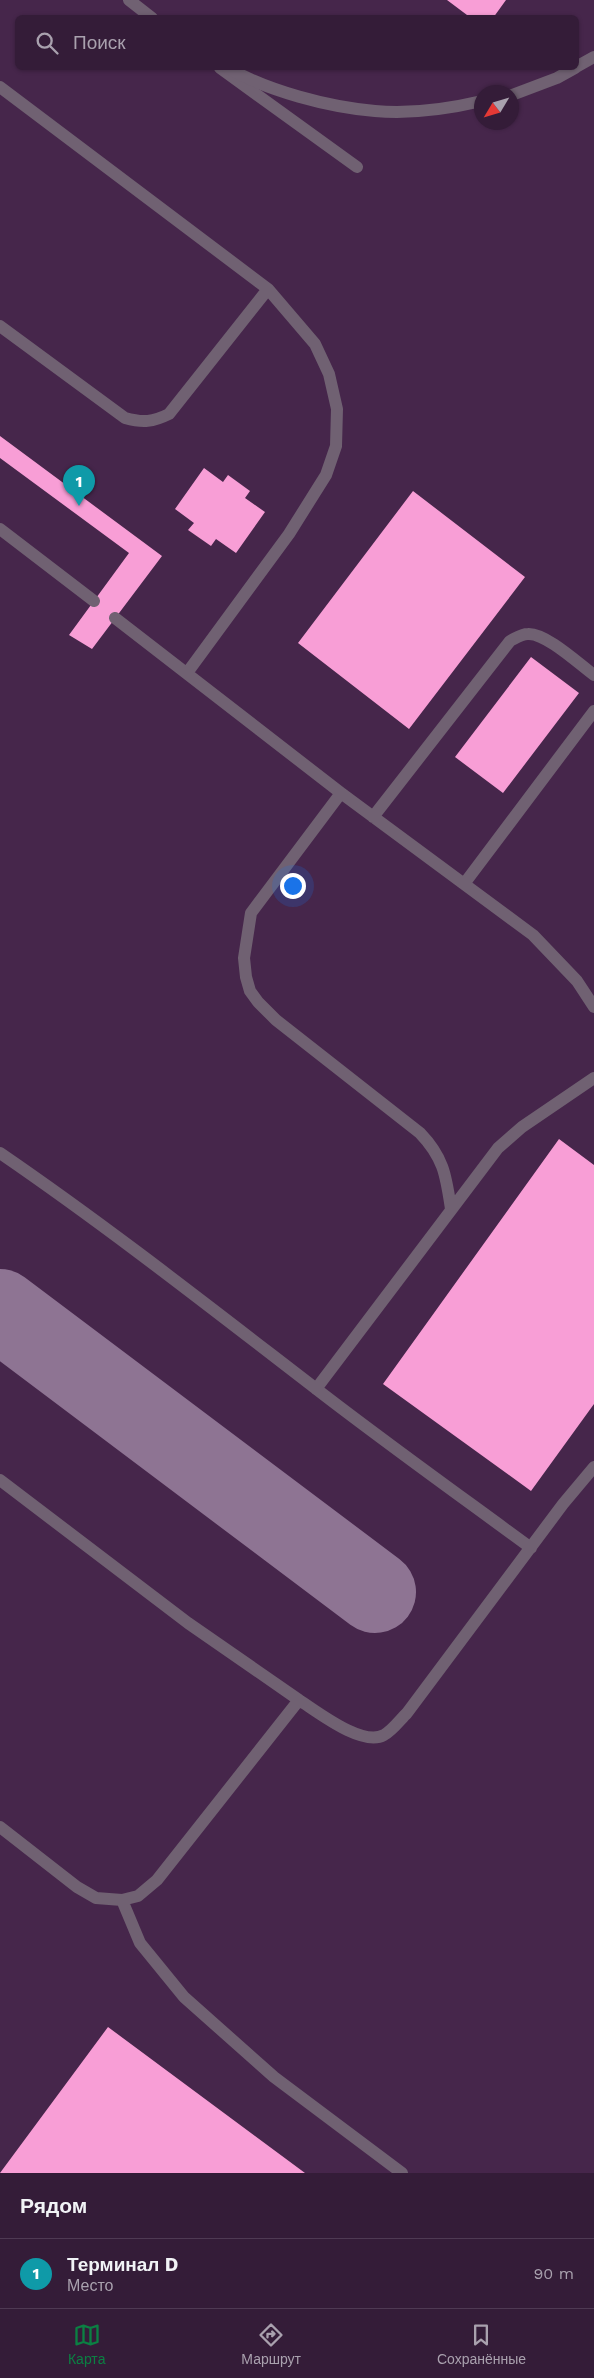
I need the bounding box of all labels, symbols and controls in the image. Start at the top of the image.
search box [15,15,579,70]
icon: search [33,29,61,57]
text: Поиск [73,31,126,54]
north arrow [474,85,519,130]
pin: 1 [63,465,95,506]
your location [280,873,306,899]
text: Рядом [20,2193,87,2218]
text: Терминал D [67,2253,179,2276]
text: 1 [33,2264,39,2283]
text: 90 m [533,2264,574,2283]
text: Место [67,2276,113,2295]
tab: Карта [68,2321,105,2367]
tab: Маршрут [241,2321,301,2367]
tab: Сохранённые [437,2321,526,2367]

